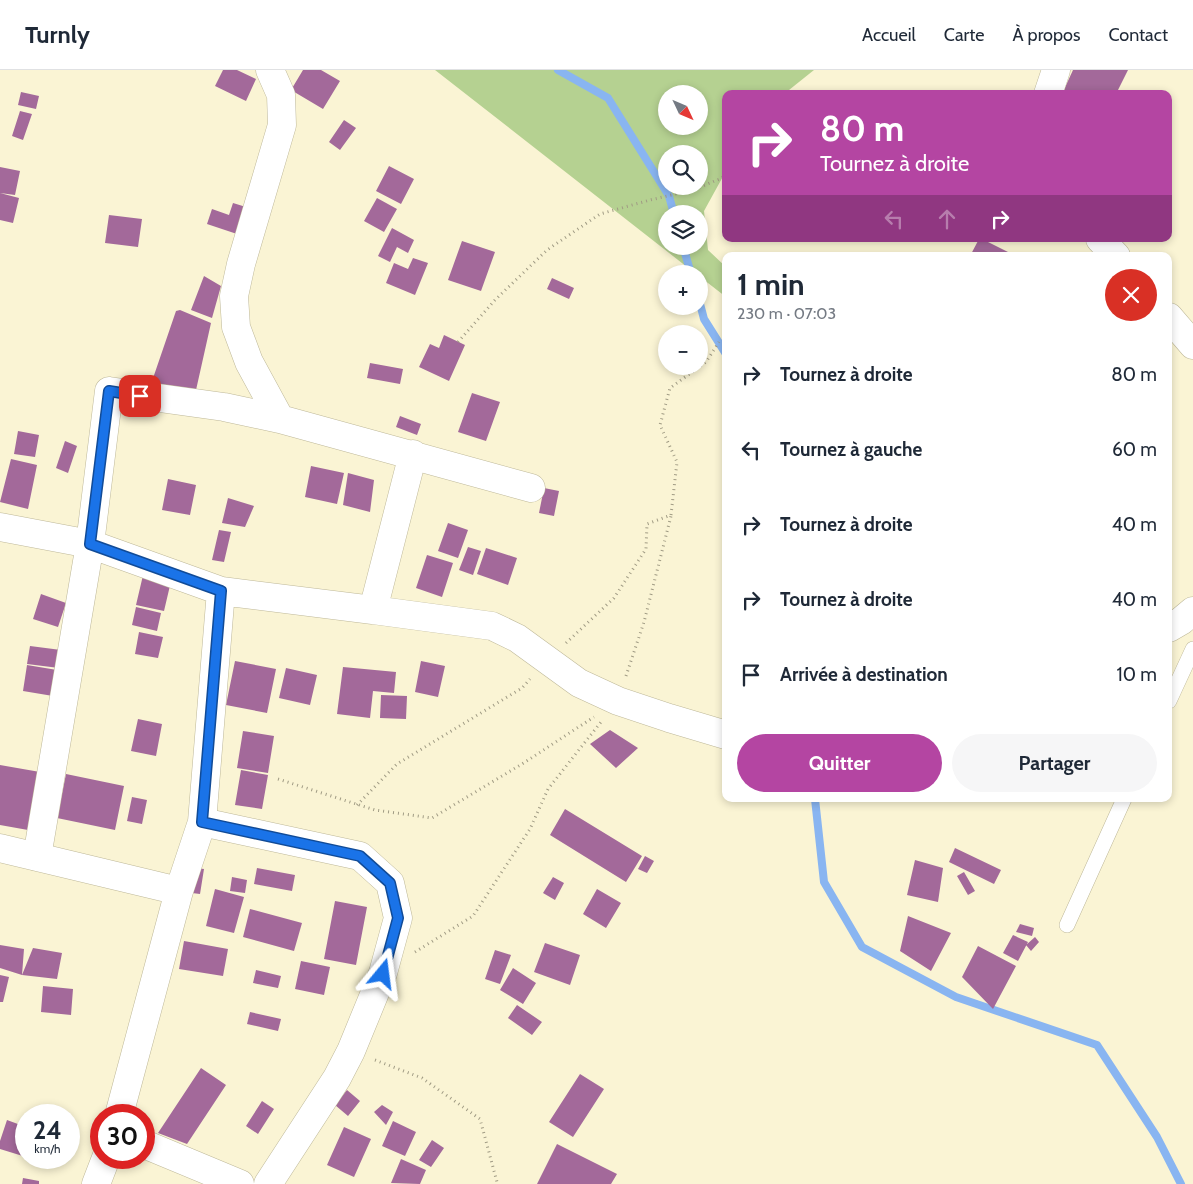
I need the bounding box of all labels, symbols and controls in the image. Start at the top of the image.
text: Turnly [25,20,90,49]
text: Accueil [862,24,916,46]
text: Carte [944,24,984,46]
text: À propos [1012,24,1080,46]
text: Contact [1108,24,1168,46]
north arrow [658,85,708,135]
map controls [658,85,708,375]
text: 80 m [820,107,904,150]
icon: right [737,110,802,175]
button: search [658,145,708,195]
text: Tournez à droite [820,150,969,177]
button: layers [658,205,708,255]
icon: left [880,205,908,233]
icon: ahead [933,205,961,233]
icon: right [986,205,1014,233]
button: + [658,265,708,315]
text: 1 min [737,266,805,303]
button: close [1105,269,1157,321]
text: 230 m · 07:03 [737,304,836,323]
button: − [658,325,708,375]
icon: right [737,361,765,389]
text: Tournez à droite [780,363,913,386]
text: 80 m [1111,363,1157,386]
pin [119,375,161,417]
icon: arrive [126,382,154,410]
icon: left [737,436,765,464]
text: Tournez à gauche [780,438,922,461]
text: 60 m [1112,438,1157,461]
icon: right [737,511,765,539]
text: Tournez à droite [780,513,913,536]
text: 40 m [1112,513,1157,536]
icon: right [737,586,765,614]
text: Tournez à droite [780,588,913,611]
text: 40 m [1112,588,1157,611]
icon: arrive [737,661,765,689]
text: Arrivée à destination [780,663,948,686]
text: 10 m [1117,663,1157,686]
button: Quitter [737,734,942,792]
button: Partager [952,734,1157,792]
position arrow [356,947,408,999]
speed limit sign: 30 [90,1104,155,1169]
text: 24 [33,1115,62,1145]
text: km/h [34,1141,61,1156]

